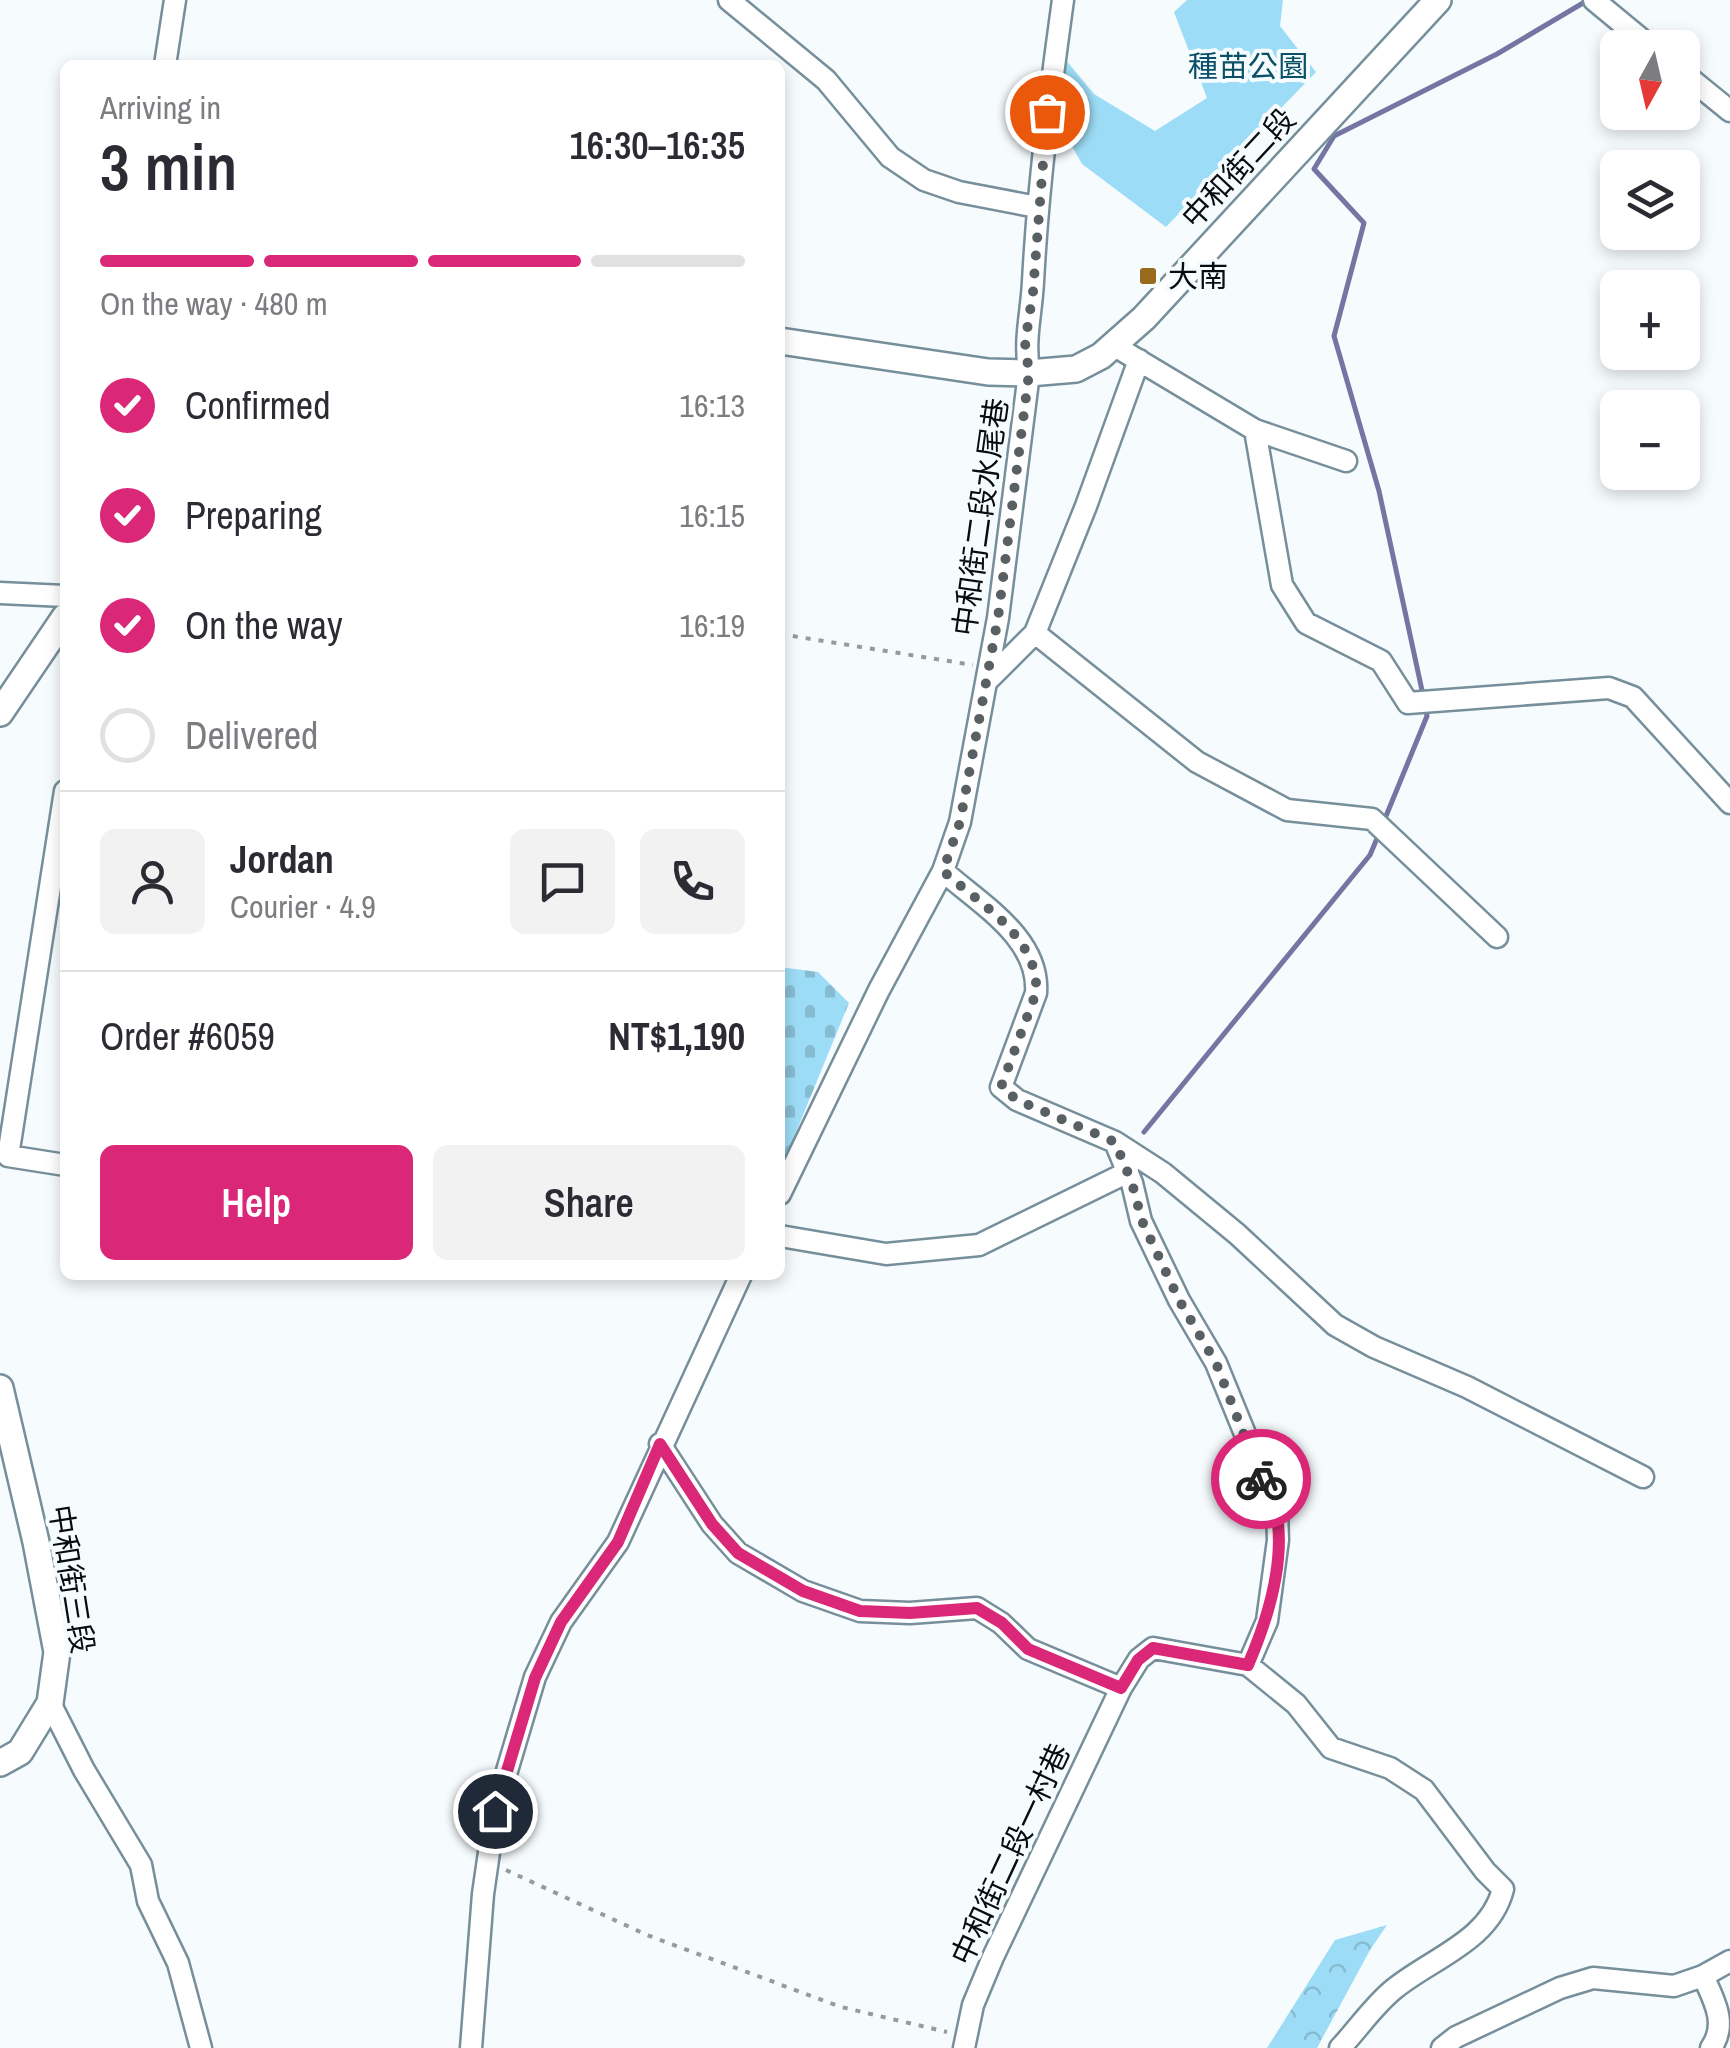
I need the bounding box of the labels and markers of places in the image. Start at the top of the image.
pin [1005,70,1090,155]
place label: 大南 [1168,256,1228,296]
marker: 大南 [1137,265,1159,287]
pin [453,1769,538,1854]

